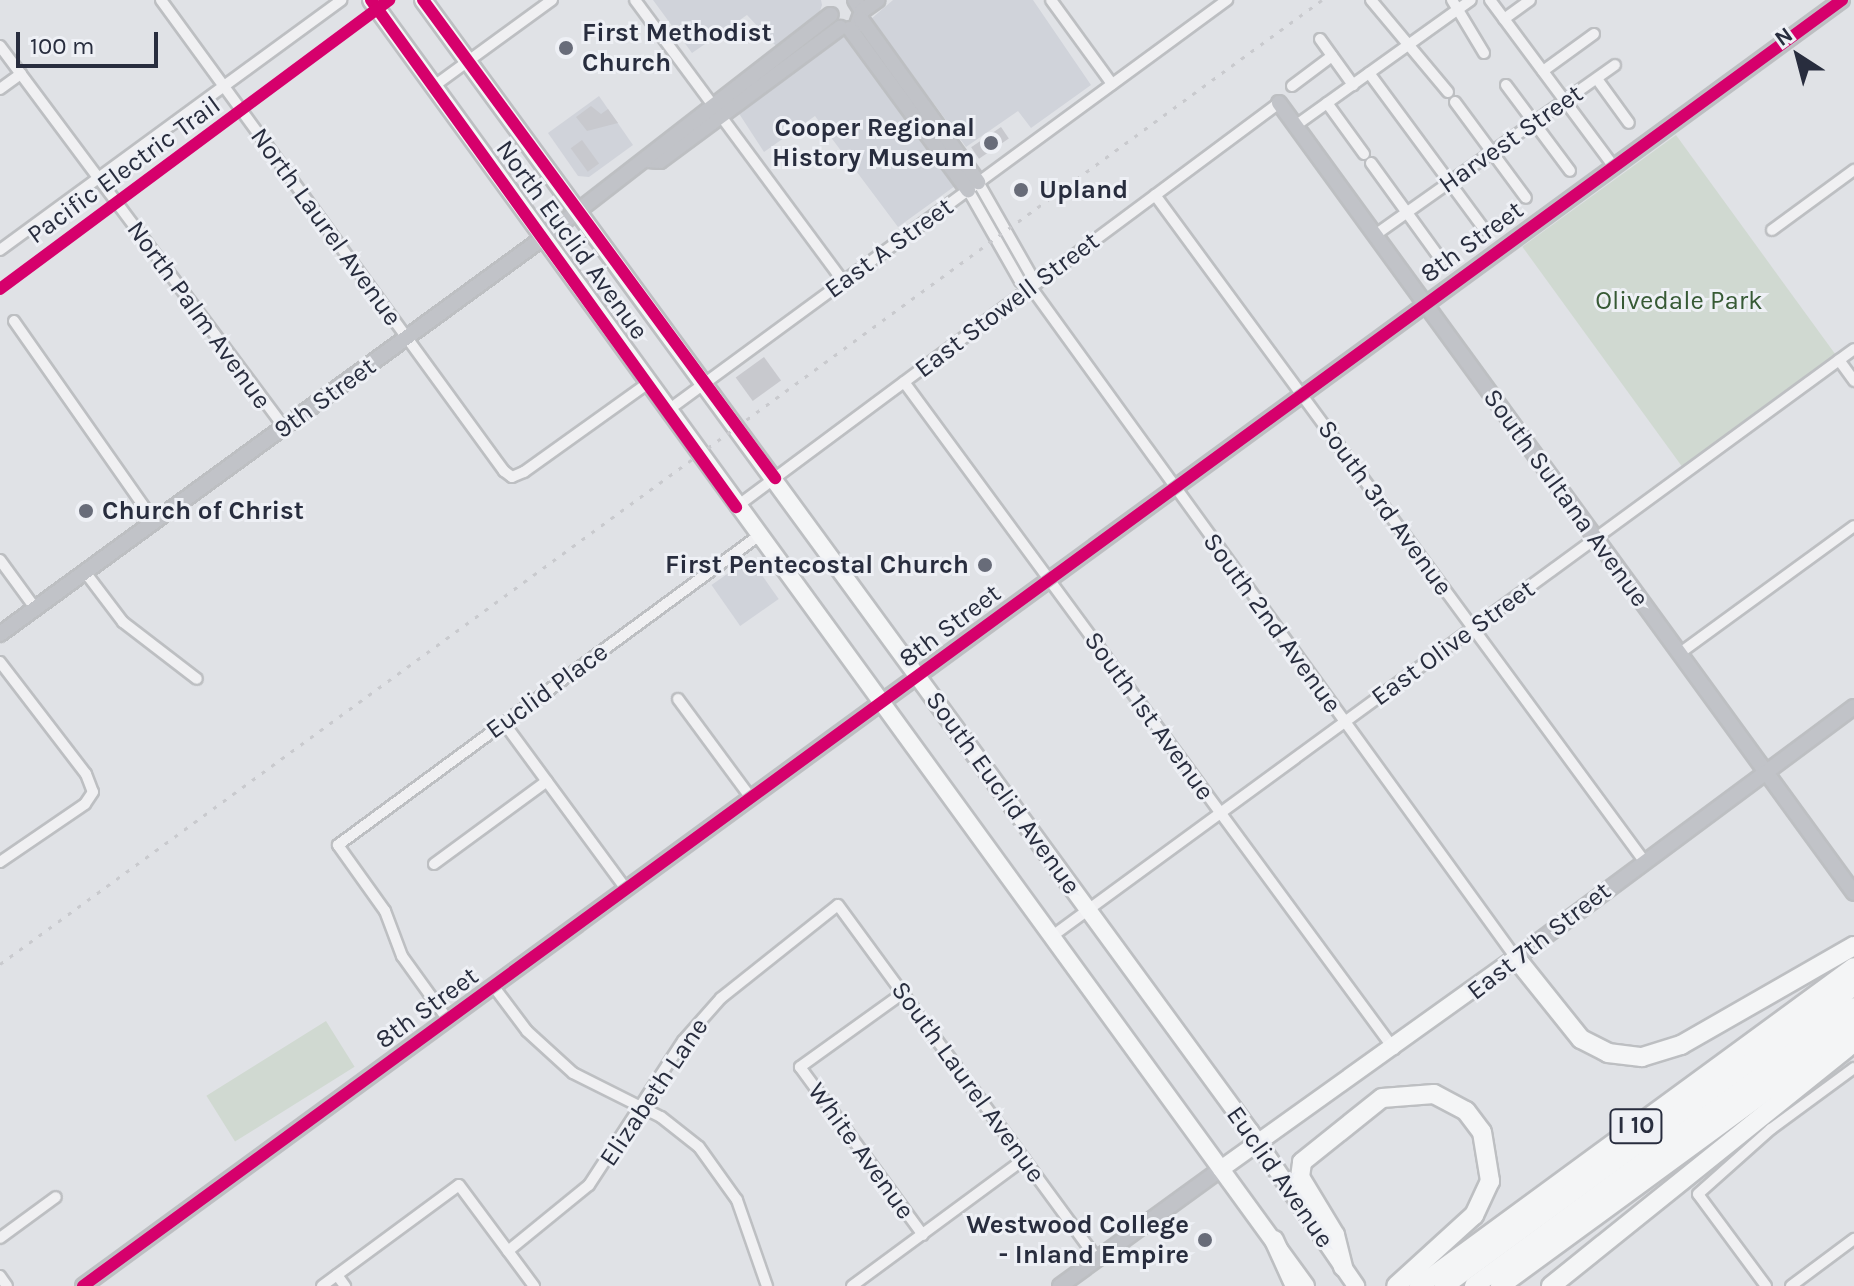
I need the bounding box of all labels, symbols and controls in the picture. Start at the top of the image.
scale bar [20,16,162,66]
north arrow [1758,16,1838,96]
place label: First Methodist Church [582,17,772,78]
text: N [1770,21,1798,52]
text: 100 m [30,32,95,60]
marker: First Methodist Church [557,39,575,57]
street label: Harvest Street [1433,78,1589,200]
street label: Pacific Electric Trail [21,89,227,251]
place label: Cooper Regional History Museum [772,112,975,174]
street label: North Laurel Avenue [244,122,408,332]
street label: North Euclid Avenue [489,134,655,346]
marker: Cooper Regional History Museum [982,134,1000,152]
place label: Upland [1039,174,1128,206]
marker: Upland [1010,179,1032,201]
street label: East A Street [819,191,959,305]
street label: 8th Street [1415,194,1529,290]
street label: North Palm Avenue [120,215,278,415]
street label: East Stowell Street [909,226,1105,384]
park label: Olivedale Park [1595,285,1763,317]
street label: 9th Street [268,351,382,445]
street label: South Sultana Avenue [1476,383,1656,613]
street label: South 3rd Avenue [1311,414,1459,602]
place label: Church of Christ [102,495,304,527]
marker: Church of Christ [77,502,95,520]
street label: South 2nd Avenue [1196,527,1348,719]
place label: First Pentecostal Church [665,549,969,581]
marker: First Pentecostal Church [976,556,994,574]
street label: East Olive Street [1365,573,1541,713]
street label: 8th Street [893,578,1007,674]
street label: South 1st Avenue [1077,625,1221,807]
street label: Euclid Place [480,636,614,746]
street label: South Euclid Avenue [919,685,1087,901]
street label: East 7th Street [1461,875,1617,1007]
street label: 8th Street [370,960,484,1056]
street label: South Laurel Avenue [884,975,1052,1189]
street label: Elizabeth Lane [593,1012,715,1172]
street label: White Avenue [801,1076,921,1226]
street label: Euclid Avenue [1220,1100,1340,1254]
road number: I 10 [1608,1106,1664,1146]
place label: Westwood College - Inland Empire [966,1209,1189,1270]
marker: Westwood College - Inland Empire [1196,1231,1214,1249]

